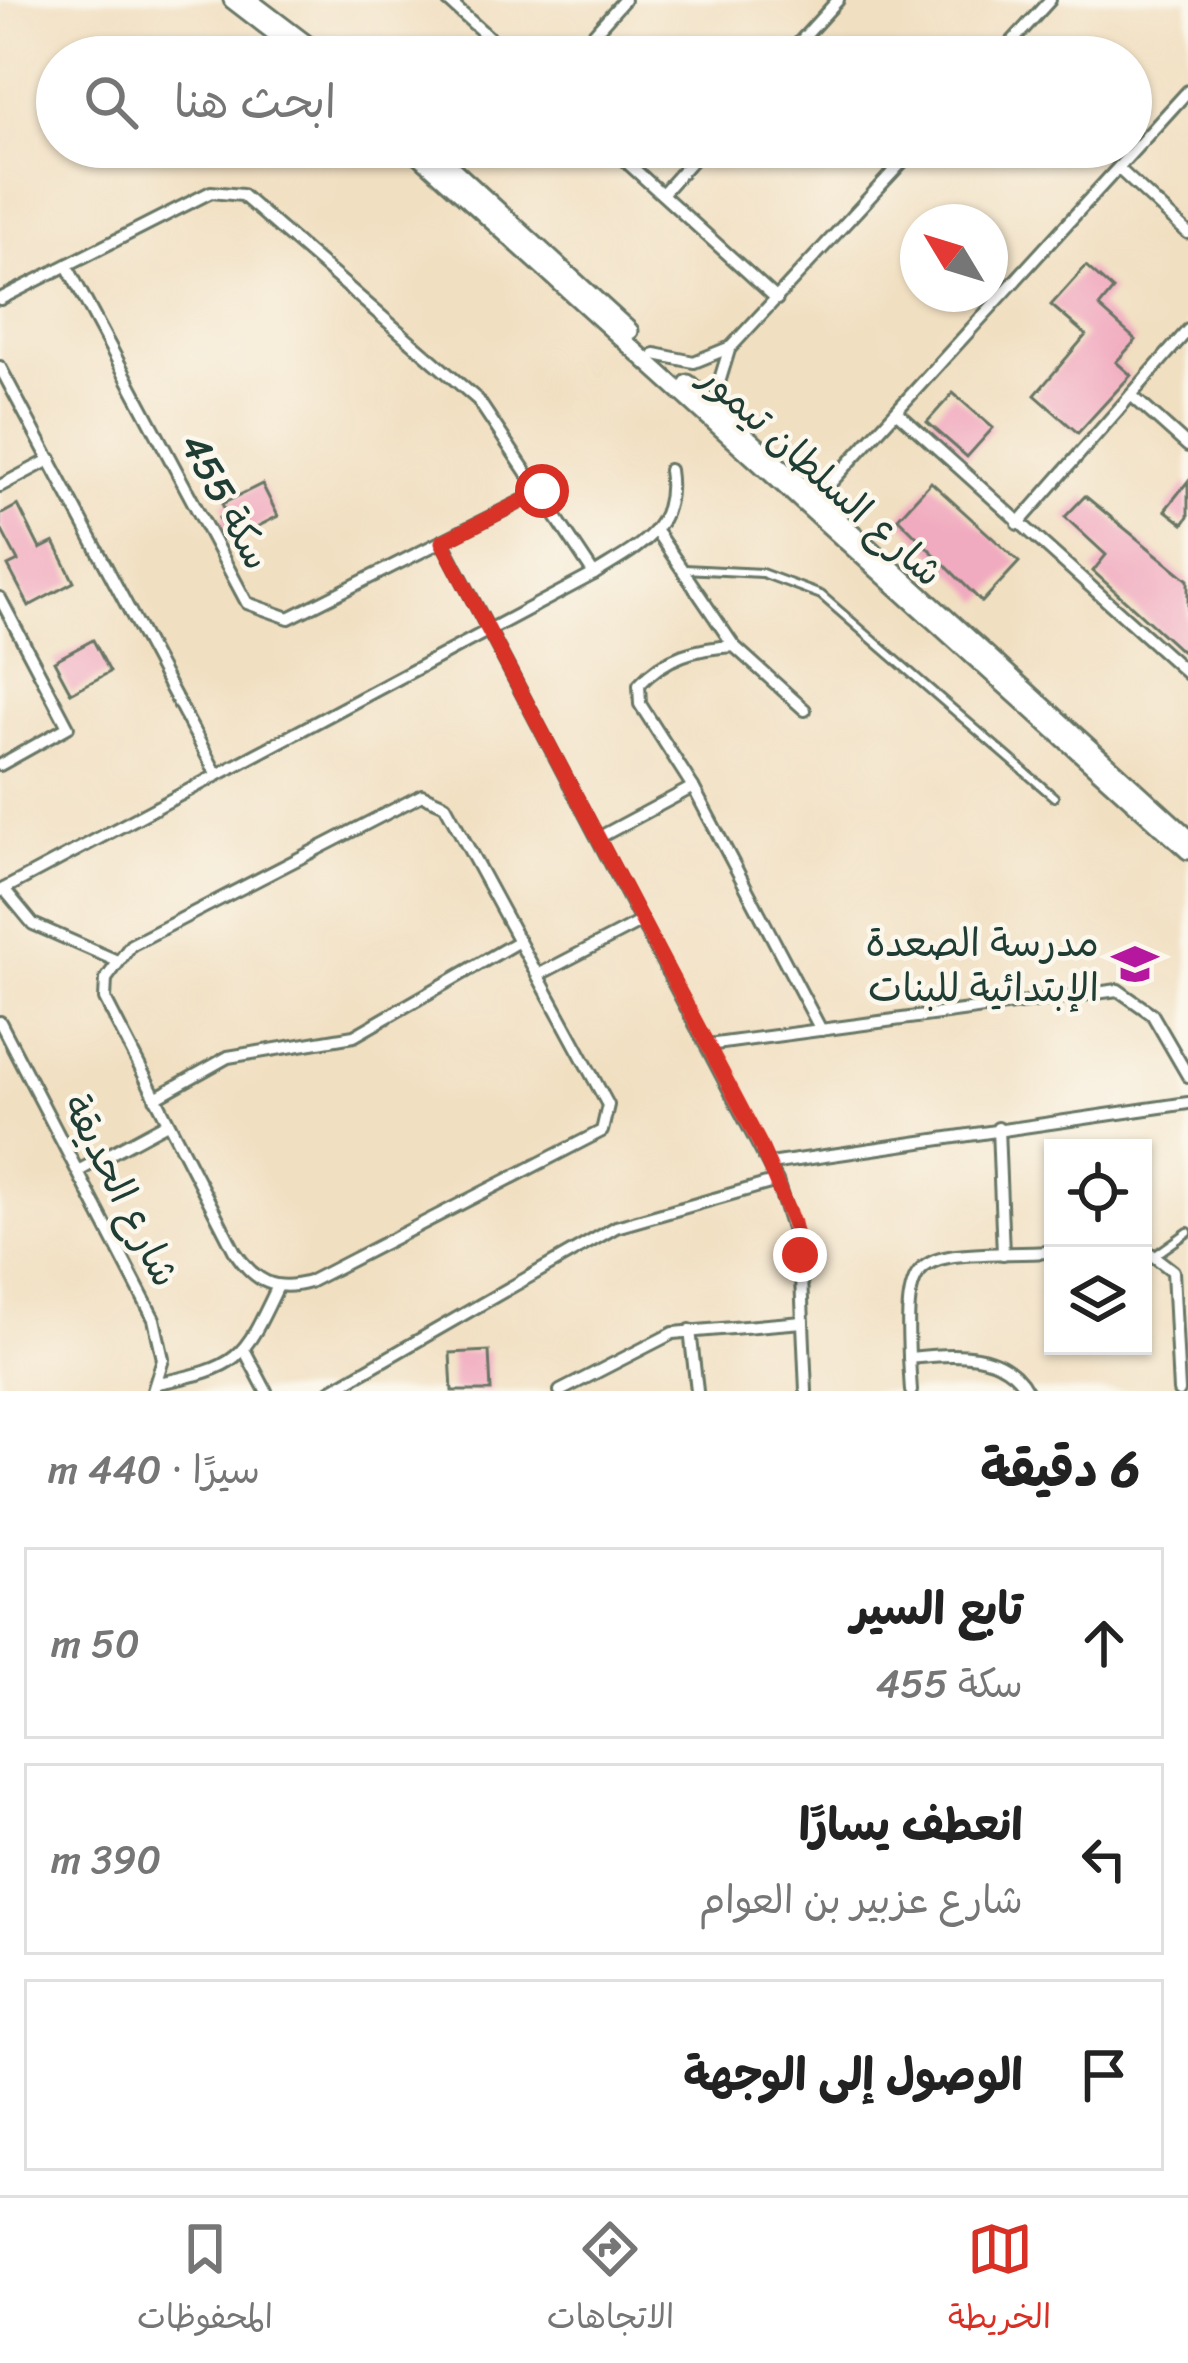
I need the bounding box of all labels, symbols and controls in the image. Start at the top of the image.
search box [36,36,1152,168]
text: ابحث هنا [174,62,336,142]
icon: search [78,69,144,135]
north arrow [900,204,1008,312]
street label: شارع السلطان تيمور [682,344,960,604]
street label: سكة 455 [162,420,292,582]
route start [515,464,569,518]
place label: مدرسة الصعدة الإبتدائية للبنات [865,908,1099,1022]
school or university icon: مدرسة الصعدة الإبتدائية للبنات [1110,939,1160,989]
street label: شارع الحديقة [43,1081,200,1299]
map controls [1044,1139,1152,1355]
button: locate [1044,1139,1152,1247]
route end [773,1228,827,1282]
button: layers [1044,1247,1152,1355]
text: 6 دقيقة [980,1424,1140,1514]
text: سيرًا · 440 m [48,1435,260,1504]
text: تابع السير [851,1569,1023,1649]
text: 50 m [51,1609,140,1678]
icon: ahead [1071,1610,1137,1676]
text: سكة 455 [876,1649,1023,1718]
text: انعطف يسارًا [799,1785,1023,1865]
text: 390 m [51,1825,161,1894]
icon: left [1071,1826,1137,1892]
text: شارع عزبير بن العوام [699,1865,1023,1934]
text: الوصول إلى الوجهة [683,2035,1023,2115]
icon: arrive [1071,2042,1137,2108]
tab: المحفوظات [137,2216,273,2346]
tab: الاتجاهات [547,2216,674,2346]
tab: الخريطة [948,2216,1051,2346]

